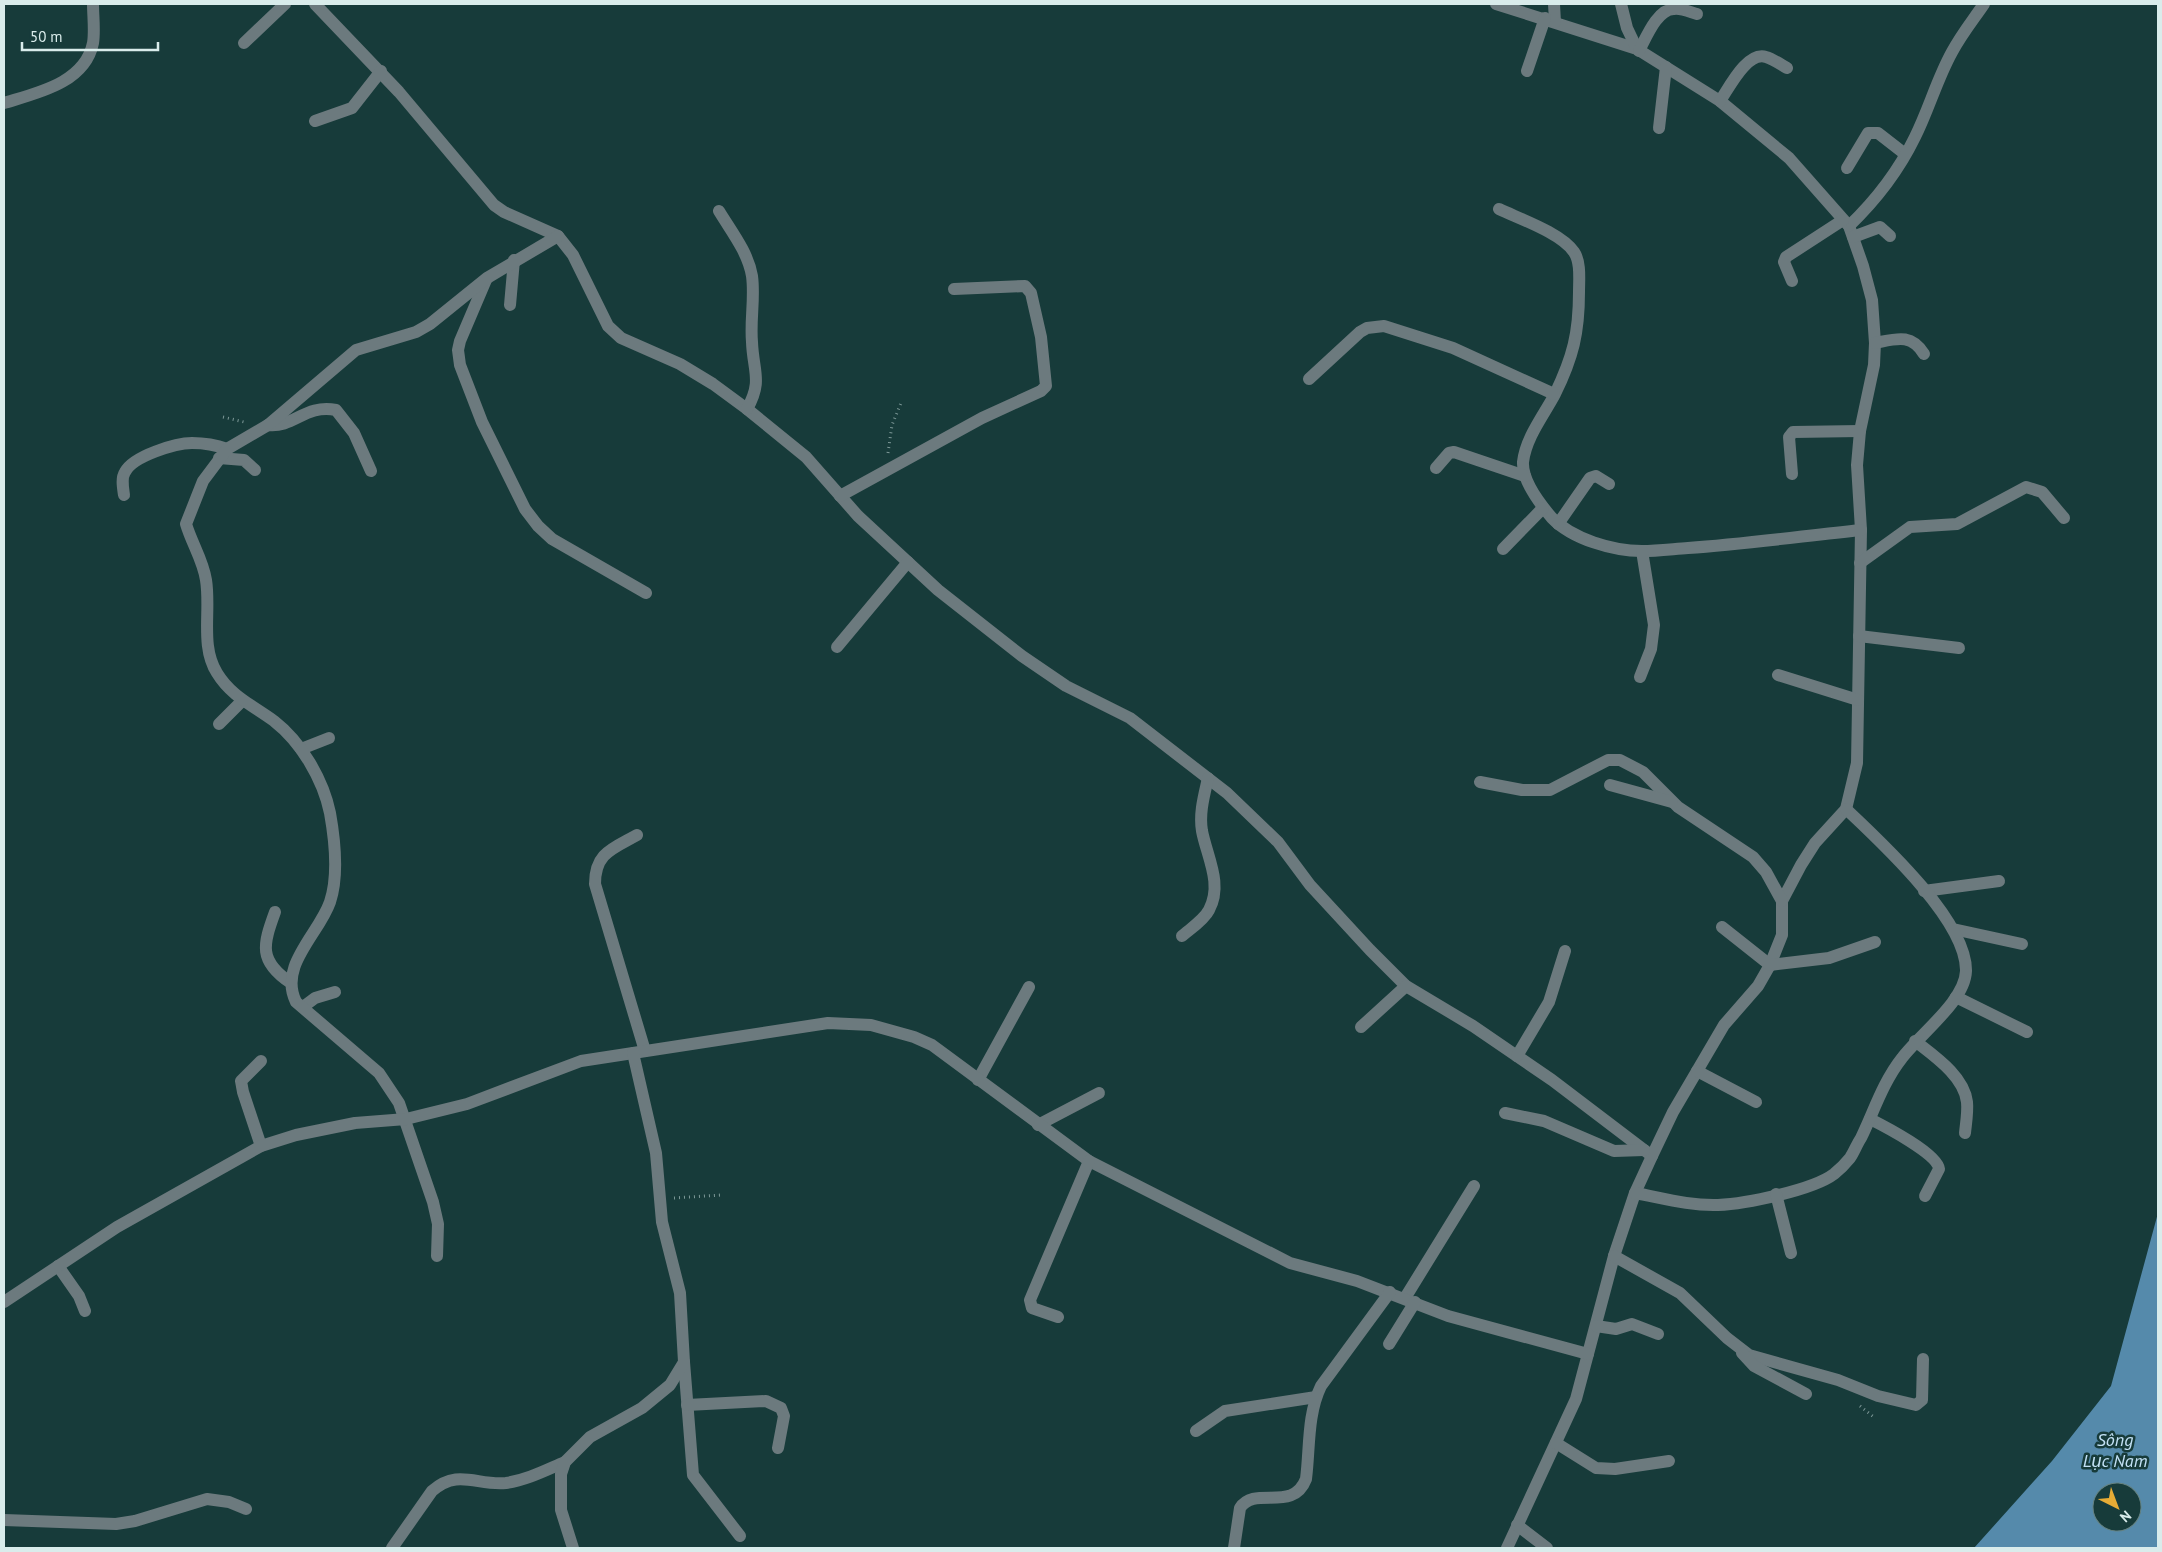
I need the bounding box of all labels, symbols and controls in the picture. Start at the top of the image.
scale bar [22,20,159,52]
text: 50 m [30,27,63,46]
water label: Sông Lục Nam [2083,1428,2148,1472]
north arrow [2092,1482,2142,1532]
text: N [2116,1507,2135,1526]

